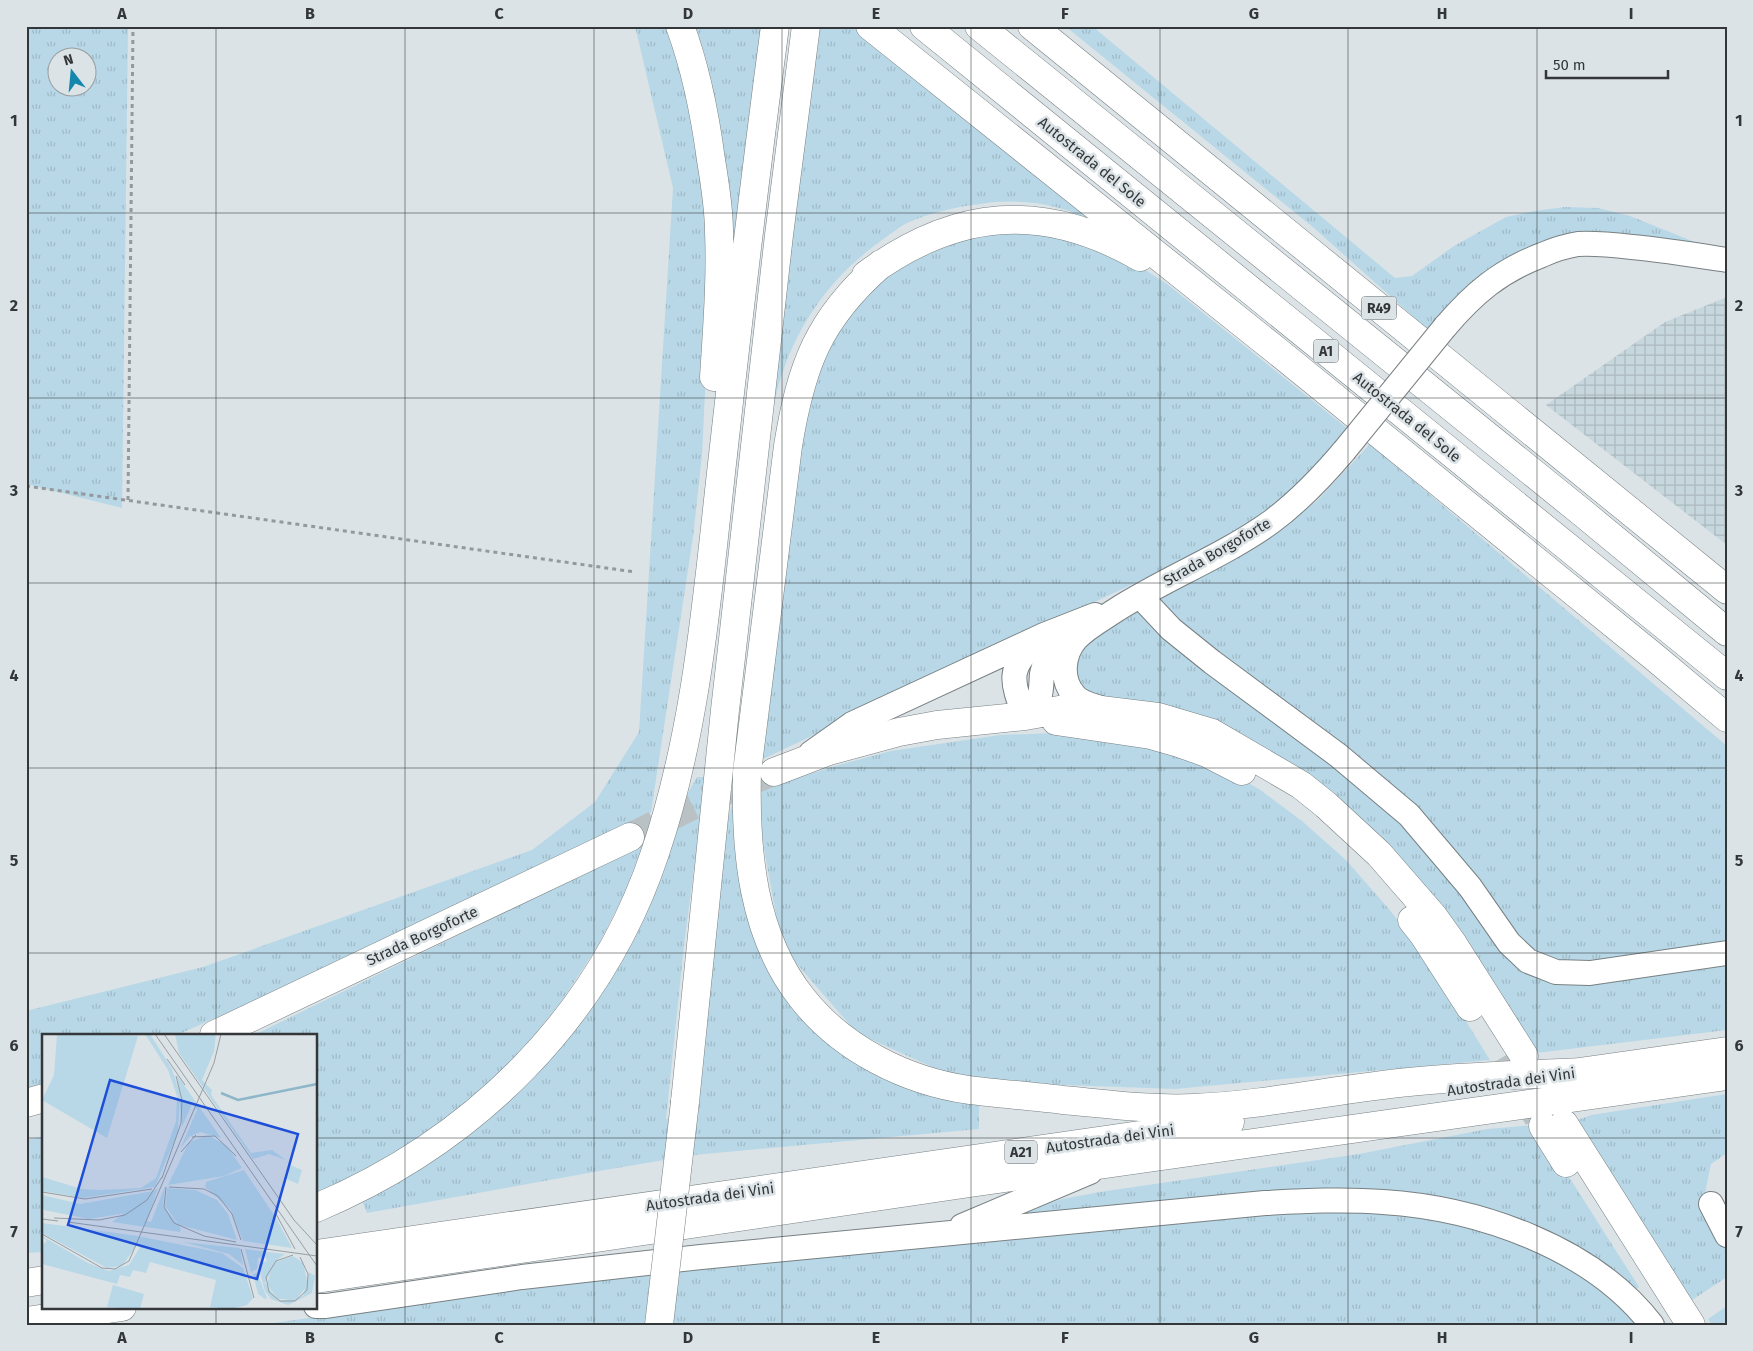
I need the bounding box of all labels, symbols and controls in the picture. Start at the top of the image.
text: A [116,4,127,23]
text: B [305,4,315,23]
text: C [494,4,504,23]
text: D [683,4,693,23]
text: E [872,4,880,23]
text: F [1061,4,1069,23]
text: G [1249,4,1259,23]
text: H [1437,4,1447,23]
text: I [1629,4,1633,23]
north arrow [48,48,98,98]
scale bar [1546,48,1668,80]
text: N [62,51,75,69]
text: 50 m [1553,56,1586,74]
text: 1 [10,111,18,130]
text: 1 [1735,111,1743,130]
street label: Autostrada del Sole [1035,113,1149,211]
text: 2 [10,296,18,315]
road number: R49 [1362,296,1396,320]
text: 2 [1735,296,1743,315]
road number: A1 [1314,340,1338,362]
street label: Autostrada del Sole [1350,368,1464,466]
text: 3 [9,481,18,500]
text: 3 [1734,481,1743,500]
street label: Strada Borgoforte [1160,514,1274,590]
text: 4 [9,666,19,685]
text: 4 [1734,666,1744,685]
text: 5 [10,851,19,870]
text: 5 [1735,851,1744,870]
street label: Strada Borgoforte [364,902,480,970]
inset map [42,1034,318,1308]
text: 6 [9,1036,19,1055]
text: 6 [1734,1036,1744,1055]
street label: Autostrada dei Vini [1446,1064,1576,1100]
street label: Autostrada dei Vini [1045,1121,1175,1157]
road number: A21 [1005,1140,1037,1164]
street label: Autostrada dei Vini [645,1179,775,1215]
text: 7 [10,1222,18,1241]
text: 7 [1735,1222,1743,1241]
text: A [116,1328,127,1347]
text: B [305,1328,315,1347]
text: C [494,1328,504,1347]
text: D [683,1328,693,1347]
text: E [872,1328,880,1347]
text: F [1061,1328,1069,1347]
text: G [1249,1328,1259,1347]
text: H [1437,1328,1447,1347]
text: I [1629,1328,1633,1347]

